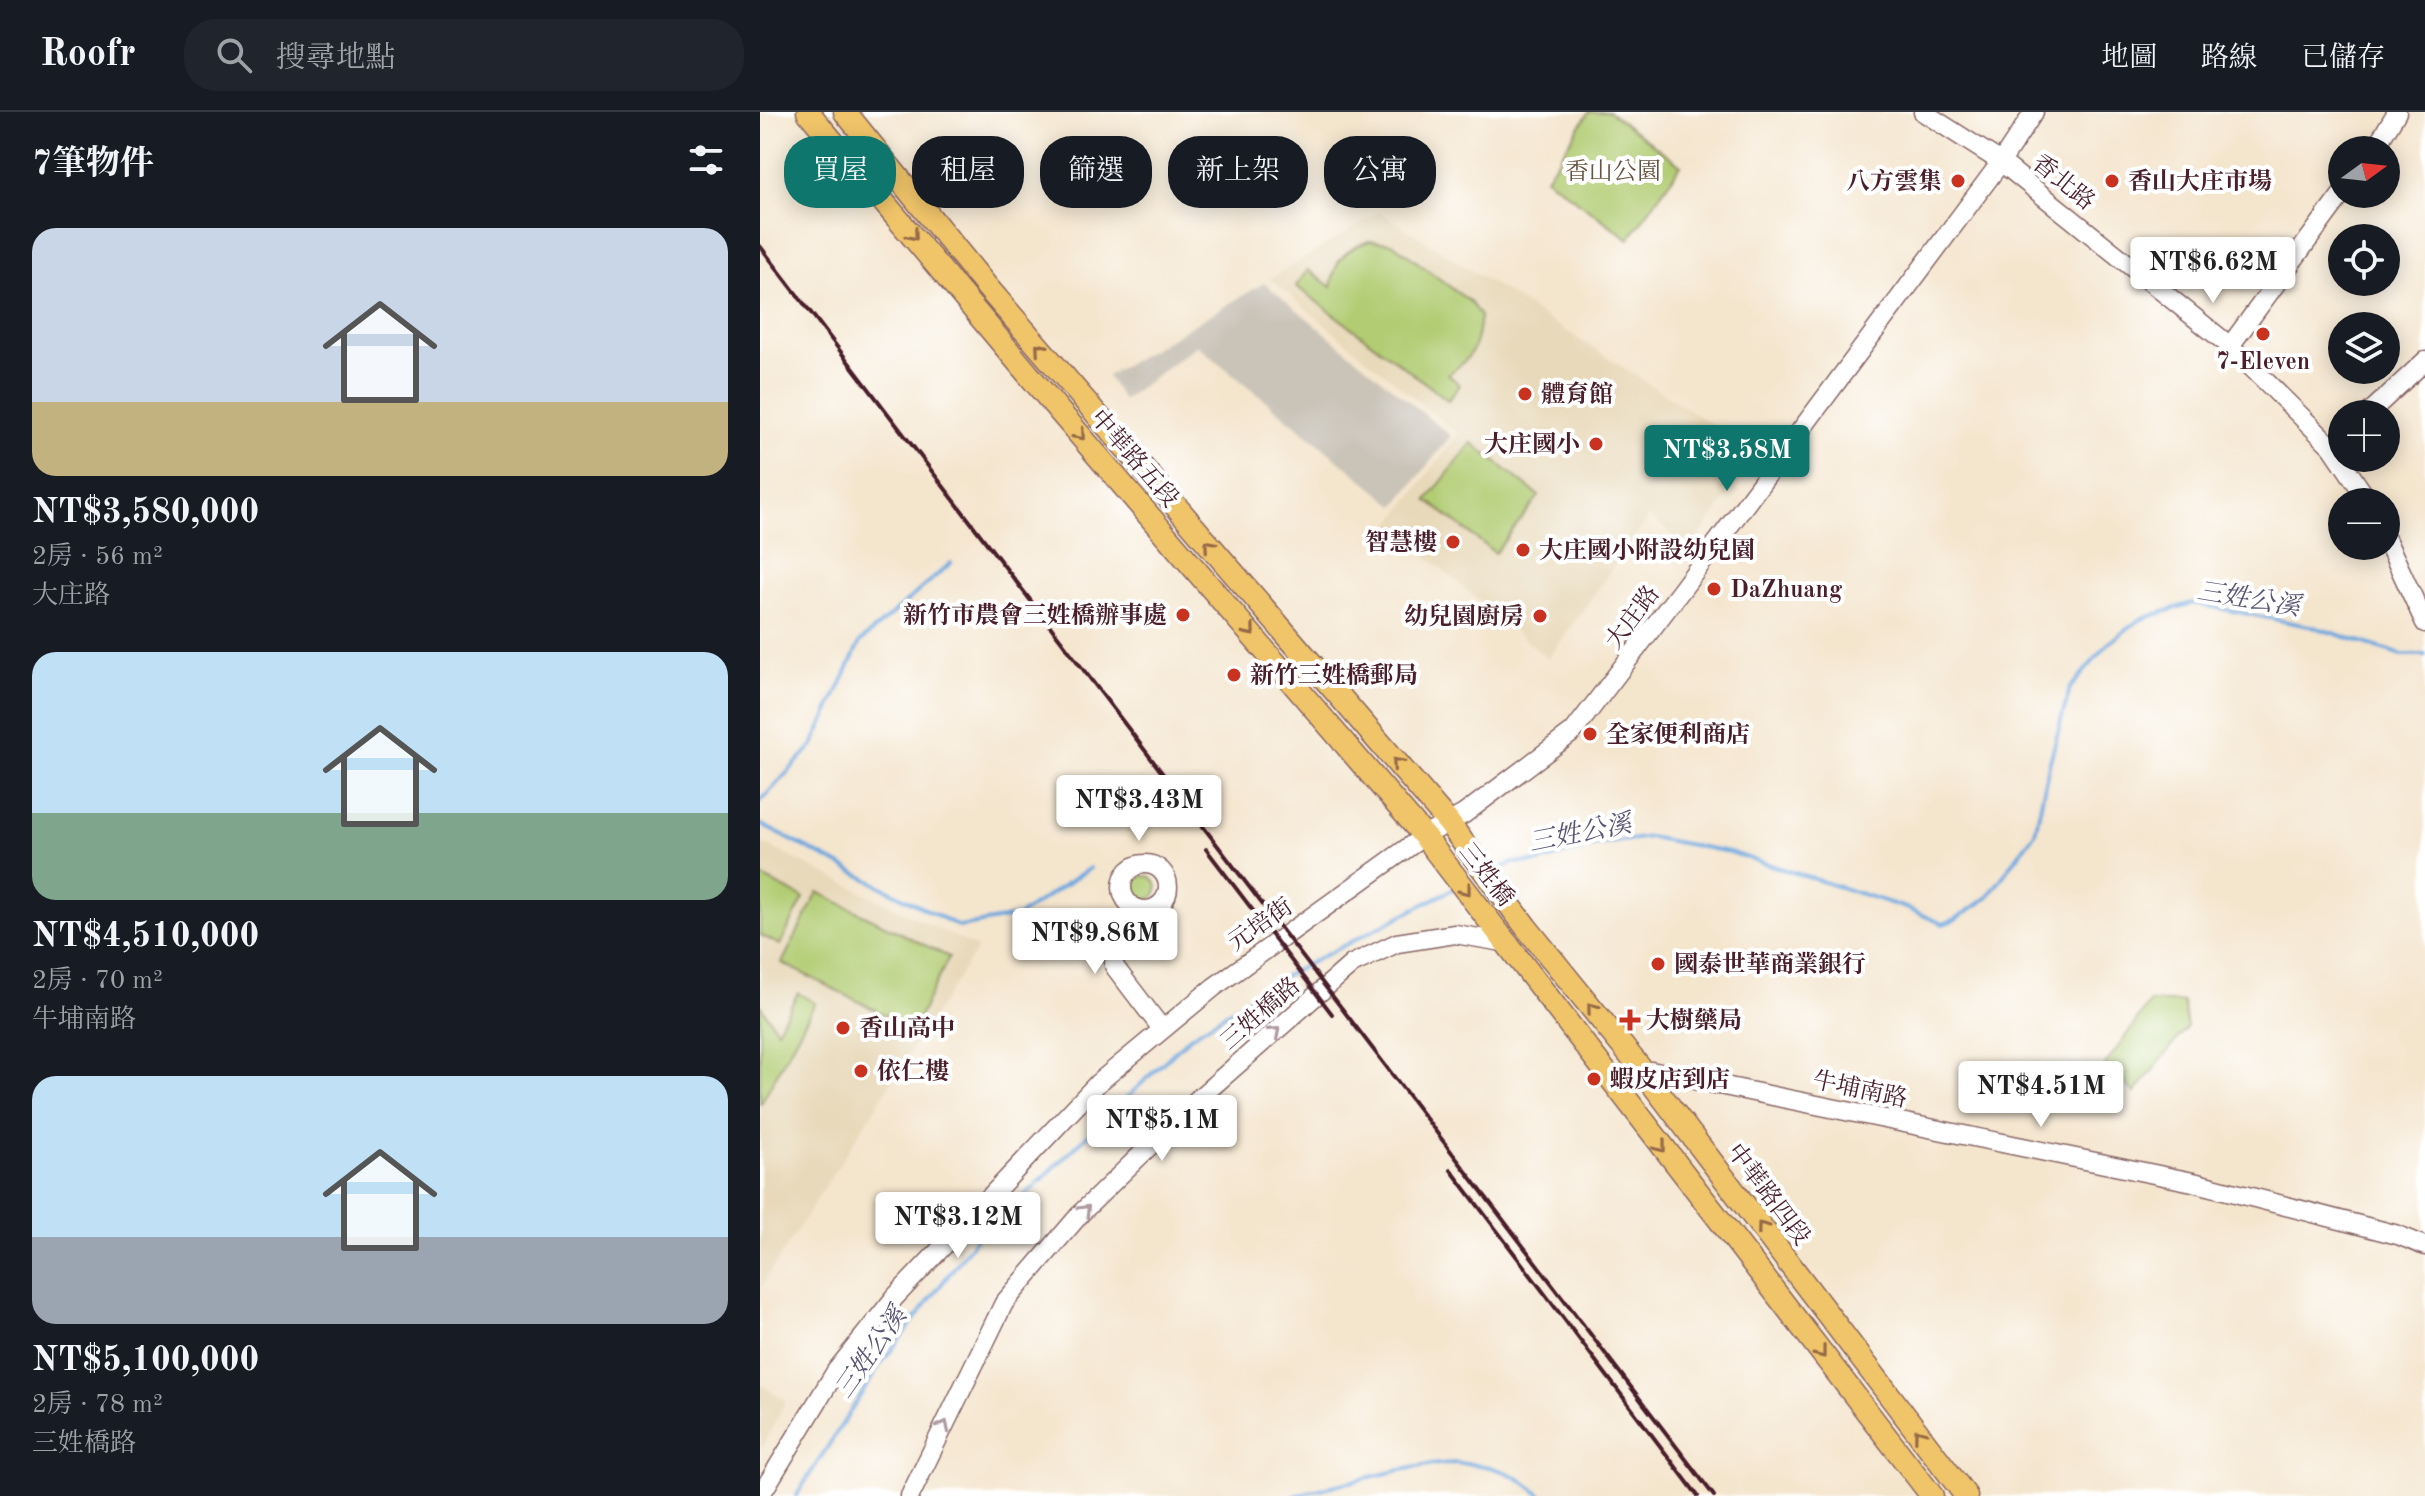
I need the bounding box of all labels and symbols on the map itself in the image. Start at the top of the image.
north arrow [2328,136,2400,208]
street label: 香北路 [2027,149,2100,216]
park label: 香山公園 [1565,158,1661,185]
place label: 八方雲集 [1846,168,1942,195]
place label: 香山大庄市場 [2128,168,2272,195]
marker: 八方雲集 [1949,172,1967,190]
marker: 香山大庄市場 [2103,172,2121,190]
one-way arrow [903,226,918,241]
pin: NT$6.62M [2130,237,2296,305]
marker: 7-Eleven [2254,325,2272,343]
one-way arrow [1035,342,1049,357]
place label: 7-Eleven [2216,351,2310,375]
place label: 體育館 [1541,381,1613,408]
marker: 體育館 [1516,385,1534,403]
street label: 中華路五段 [1085,404,1184,512]
one-way arrow [1070,425,1085,440]
pin: NT$3.58M [1644,425,1810,493]
place label: 大庄國小 [1484,431,1580,458]
marker: 大庄國小 [1587,435,1605,453]
place label: 智慧樓 [1365,529,1437,556]
marker: 智慧樓 [1444,533,1462,551]
place label: 大庄國小附設幼兒園 [1539,537,1755,564]
one-way arrow [1204,539,1219,554]
marker: 大庄國小附設幼兒園 [1514,541,1532,559]
water label: 三姓公溪 [2195,577,2305,621]
place label: DaZhuang [1730,579,1843,603]
street label: 大庄路 [1600,580,1665,654]
marker: DaZhuang [1705,580,1723,598]
place label: 新竹市農會三姓橋辦事處 [903,602,1167,629]
place label: 幼兒園廚房 [1404,603,1524,630]
marker: 新竹市農會三姓橋辦事處 [1174,606,1192,624]
marker: 幼兒園廚房 [1531,607,1549,625]
one-way arrow [1240,622,1255,636]
place label: 新竹三姓橋郵局 [1250,662,1418,689]
marker: 新竹三姓橋郵局 [1225,666,1243,684]
place label: 全家便利商店 [1606,721,1750,748]
marker: 全家便利商店 [1581,725,1599,743]
one-way arrow [1392,758,1407,772]
pin: NT$3.43M [1056,775,1222,843]
water label: 三姓公溪 [1526,809,1637,857]
street label: 三姓橋 [1454,838,1519,911]
one-way arrow [1457,881,1471,896]
street label: 元培街 [1223,893,1298,956]
pin: NT$9.86M [1012,908,1178,976]
place label: 國泰世華商業銀行 [1674,951,1866,978]
marker: 國泰世華商業銀行 [1649,955,1667,973]
street label: 三姓橋路 [1215,972,1305,1055]
one-way arrow [1587,1003,1602,1017]
place label: 大樹藥局 [1646,1007,1742,1034]
marker: 大樹藥局 [1621,1011,1639,1029]
place label: 香山高中 [859,1015,955,1042]
marker: 香山高中 [834,1019,852,1037]
one-way arrow [1265,1028,1280,1042]
place label: 依仁樓 [877,1058,949,1085]
pin: NT$4.51M [1958,1061,2124,1129]
marker: 依仁樓 [852,1062,870,1080]
place label: 蝦皮店到店 [1610,1066,1730,1093]
street label: 牛埔南路 [1810,1066,1910,1113]
marker: 蝦皮店到店 [1585,1070,1603,1088]
pin: NT$5.1M [1088,1095,1236,1163]
one-way arrow [1652,1138,1666,1153]
street label: 中華路四段 [1722,1138,1815,1250]
pin: NT$3.12M [875,1192,1041,1260]
one-way arrow [1076,1205,1090,1219]
one-way arrow [1757,1221,1771,1236]
water label: 三姓公溪 [830,1299,914,1403]
one-way arrow [1811,1344,1825,1359]
one-way arrow [935,1419,950,1434]
one-way arrow [1915,1428,1929,1443]

